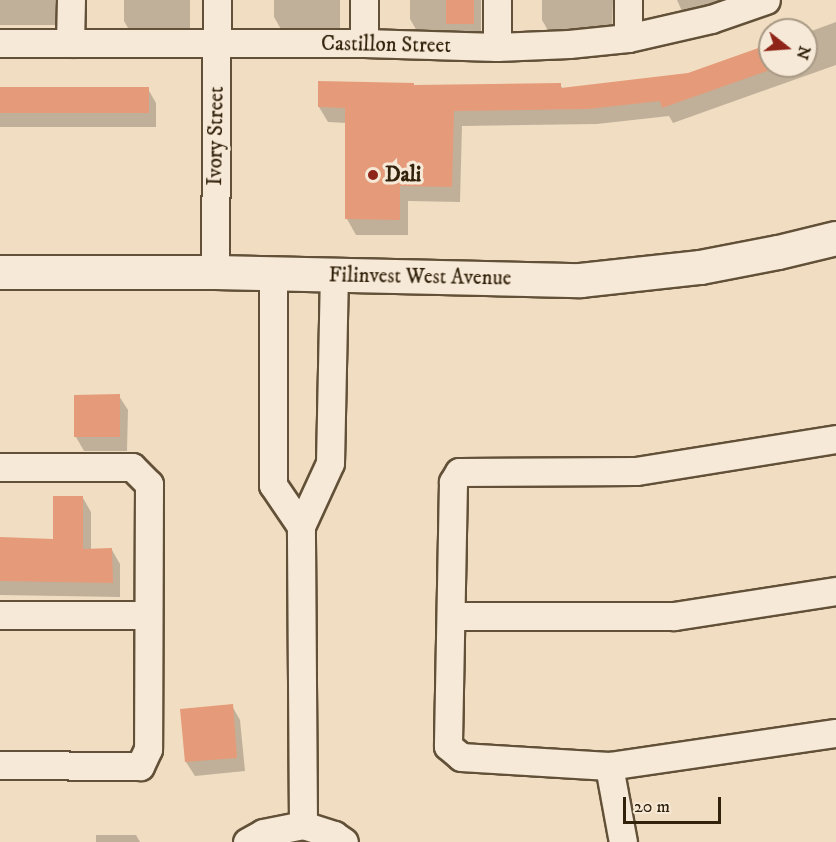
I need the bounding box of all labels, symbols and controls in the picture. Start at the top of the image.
north arrow [758,18,818,78]
street label: Castillon Street [321,31,451,59]
text: N [792,43,815,62]
street label: Ivory Street [203,86,229,186]
place label: Dali [385,162,421,188]
marker: Dali [366,168,380,182]
street label: Filinvest West Avenue [328,263,512,291]
scale bar [626,785,724,823]
text: 20 m [634,796,670,818]

